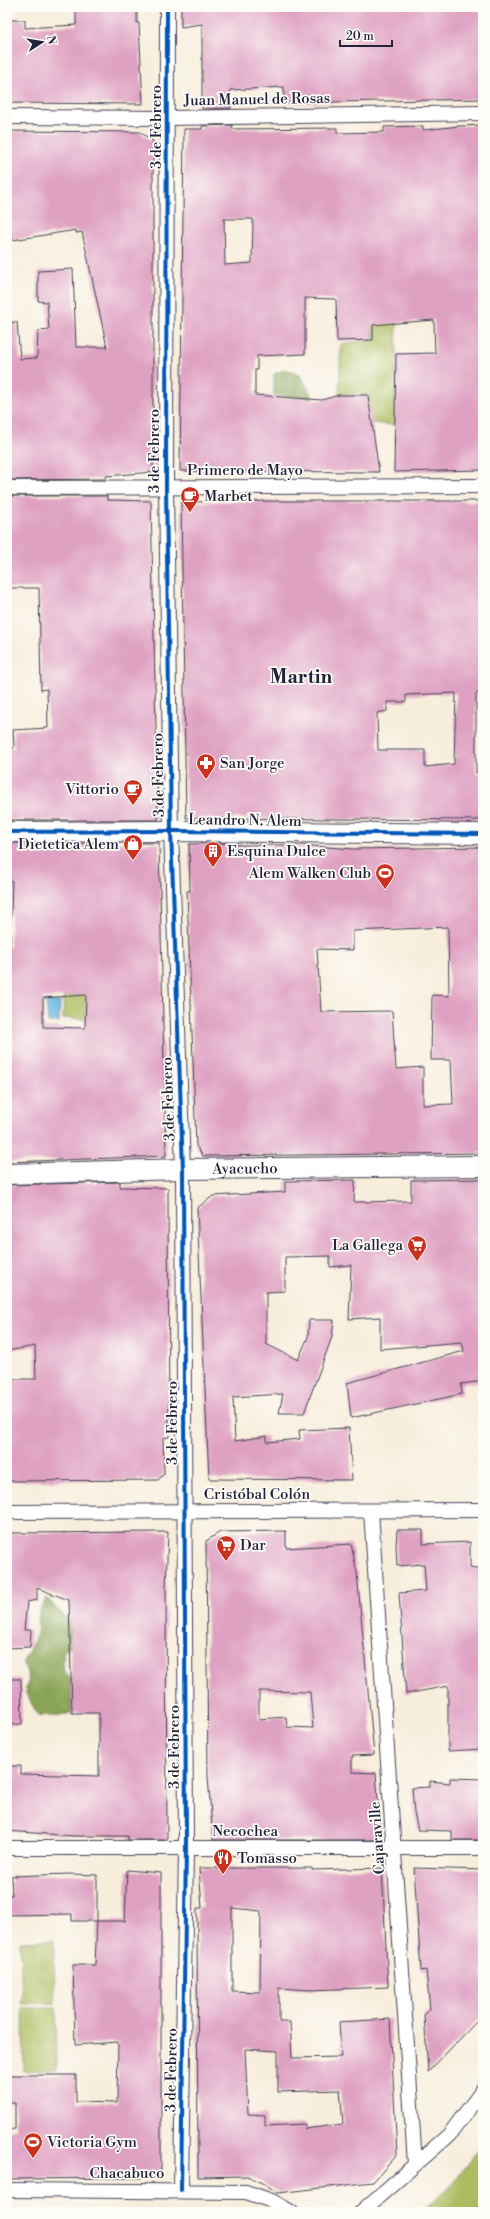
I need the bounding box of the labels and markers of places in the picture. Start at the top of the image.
cafe icon: Marbet [179,485,201,513]
place label: Marbet [204,487,253,506]
pharmacy icon: San Jorge [195,752,217,780]
place label: San Jorge [220,754,285,773]
cafe icon: Vittorio [122,778,144,806]
place label: Vittorio [64,780,119,799]
shop icon: Dietetica Alem [122,833,144,861]
place label: Dietetica Alem [18,835,119,854]
building icon: Esquina Dulce [202,840,224,868]
place label: Esquina Dulce [227,842,326,861]
sports icon: Alem Walken Club [374,862,396,890]
place label: Alem Walken Club [248,864,371,883]
supermarket icon: La Gallega [406,1234,428,1262]
place label: La Gallega [332,1236,403,1255]
supermarket icon: Dar [215,1534,237,1562]
place label: Dar [240,1536,266,1555]
restaurant icon: Tomasso [212,1847,234,1875]
place label: Tomasso [237,1849,297,1868]
sports icon: Victoria Gym [22,2131,44,2159]
place label: Victoria Gym [46,2133,137,2152]

